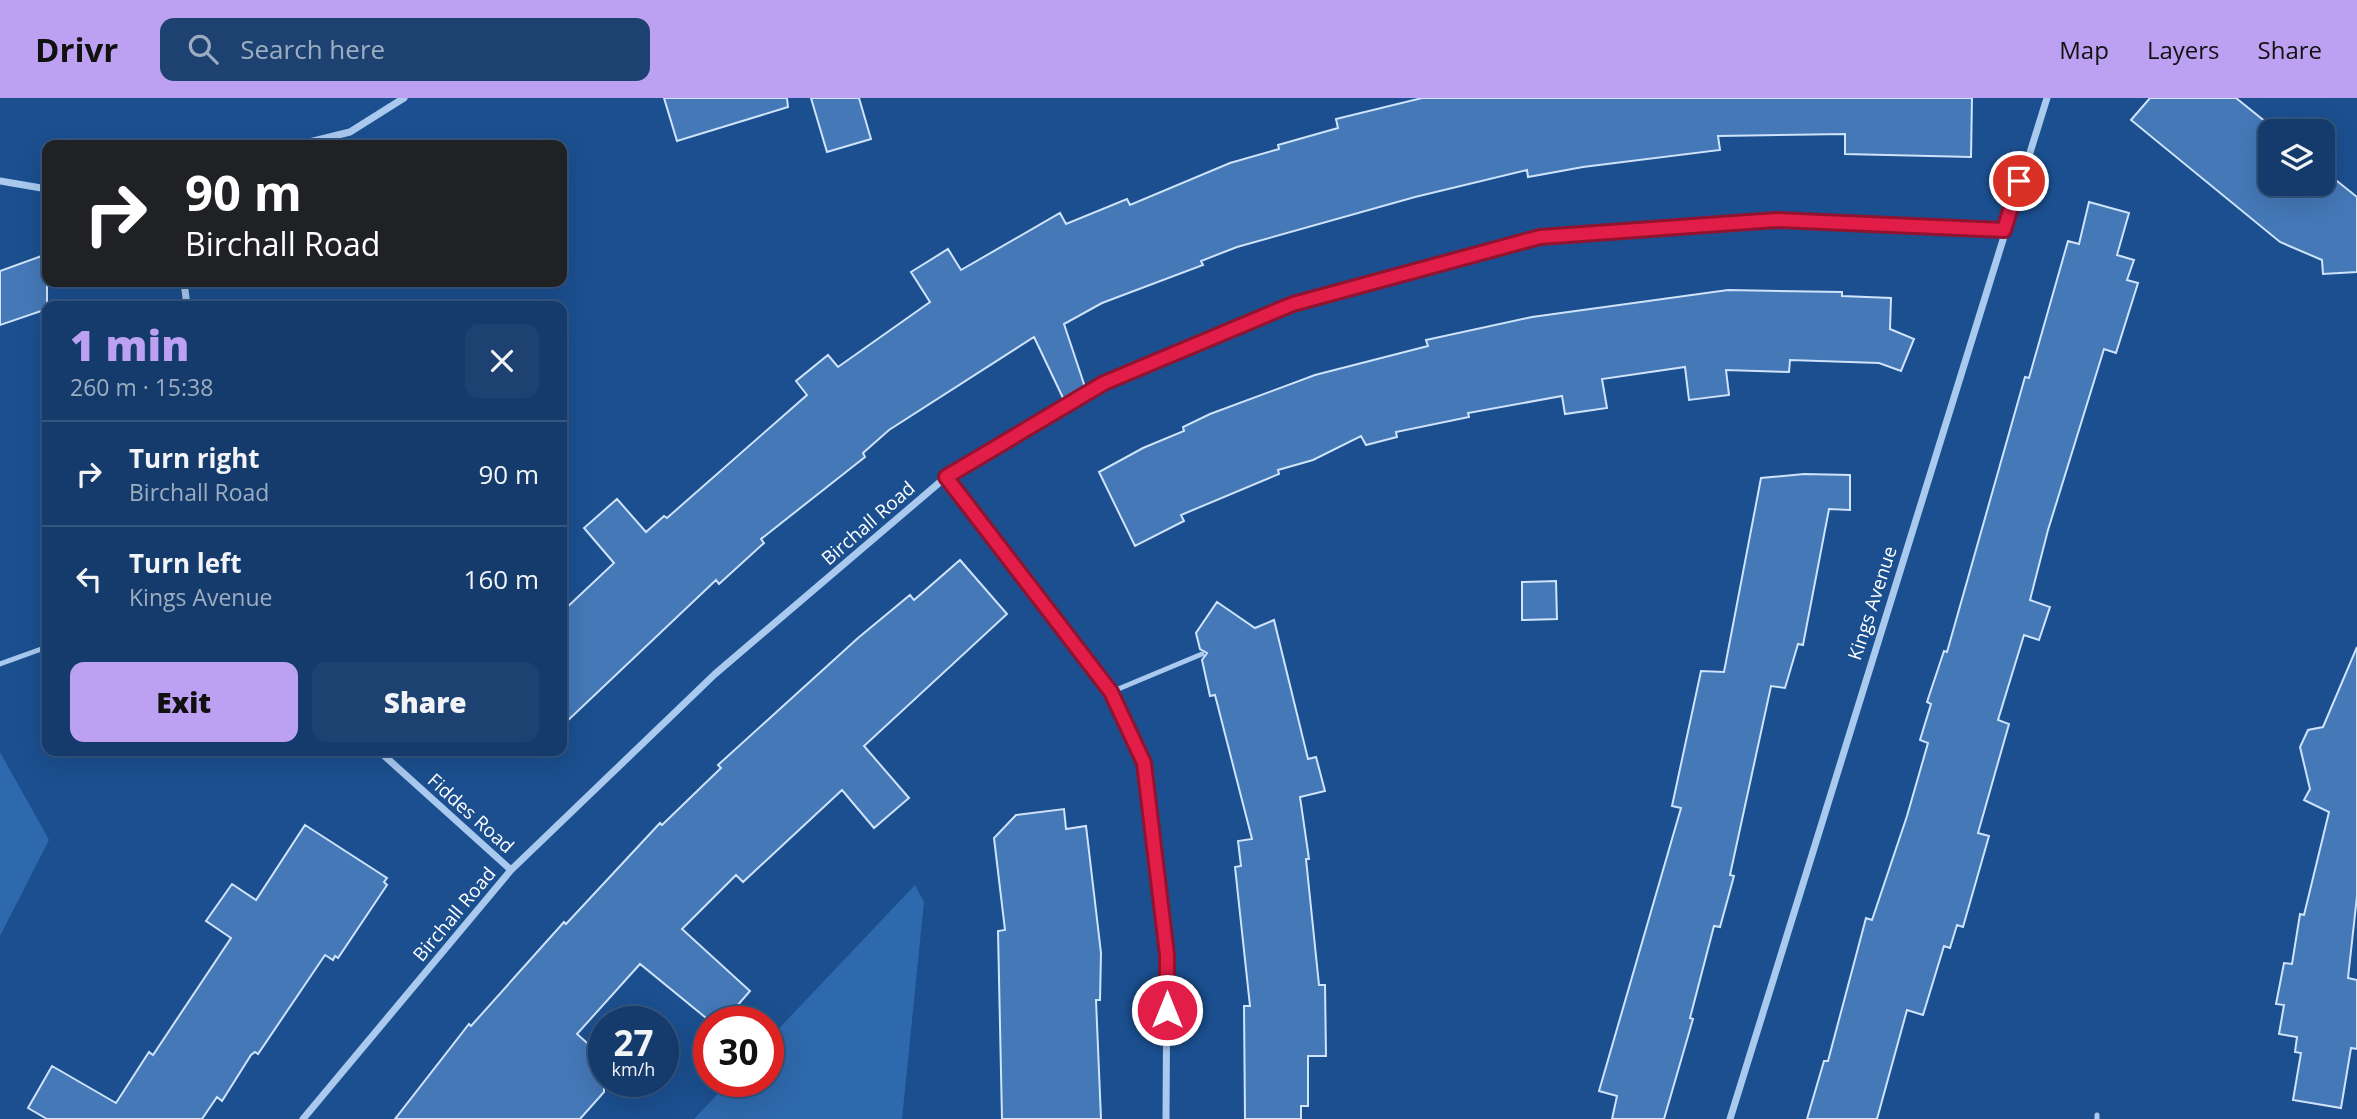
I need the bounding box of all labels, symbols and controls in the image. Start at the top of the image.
search box [160,18,650,81]
text: Drivr [35,27,118,72]
icon: search [184,30,222,68]
text: Search here [240,31,385,67]
text: Map [2059,33,2109,66]
text: Layers [2147,33,2220,66]
text: Share [2258,33,2322,66]
map controls [2258,119,2335,196]
button: layers [2258,119,2335,196]
pin [1989,151,2049,211]
text: 90 m [185,159,302,225]
icon: arrive [2000,162,2038,200]
icon: right [70,168,161,259]
text: Birchall Road [185,222,380,265]
text: 1 min [70,316,189,373]
button: close [465,324,539,398]
text: 260 m · 15:38 [70,371,213,403]
text: Turn right [129,440,260,476]
icon: right [70,455,108,493]
text: 90 m [478,456,539,492]
street label: Birchall Road [816,475,920,571]
text: Birchall Road [129,476,269,508]
street label: Kings Avenue [1841,543,1903,663]
text: Turn left [129,545,241,581]
icon: left [70,560,108,598]
text: 160 m [464,561,539,597]
text: Kings Avenue [129,581,273,613]
button: Exit [70,662,298,742]
button: Share [312,662,539,742]
street label: Fiddes Road [422,767,520,859]
street label: Birchall Road [407,861,501,967]
position arrow [1130,973,1204,1047]
speed limit sign: 30 [693,1006,784,1097]
text: 27 [613,1019,654,1066]
text: km/h [612,1057,655,1081]

